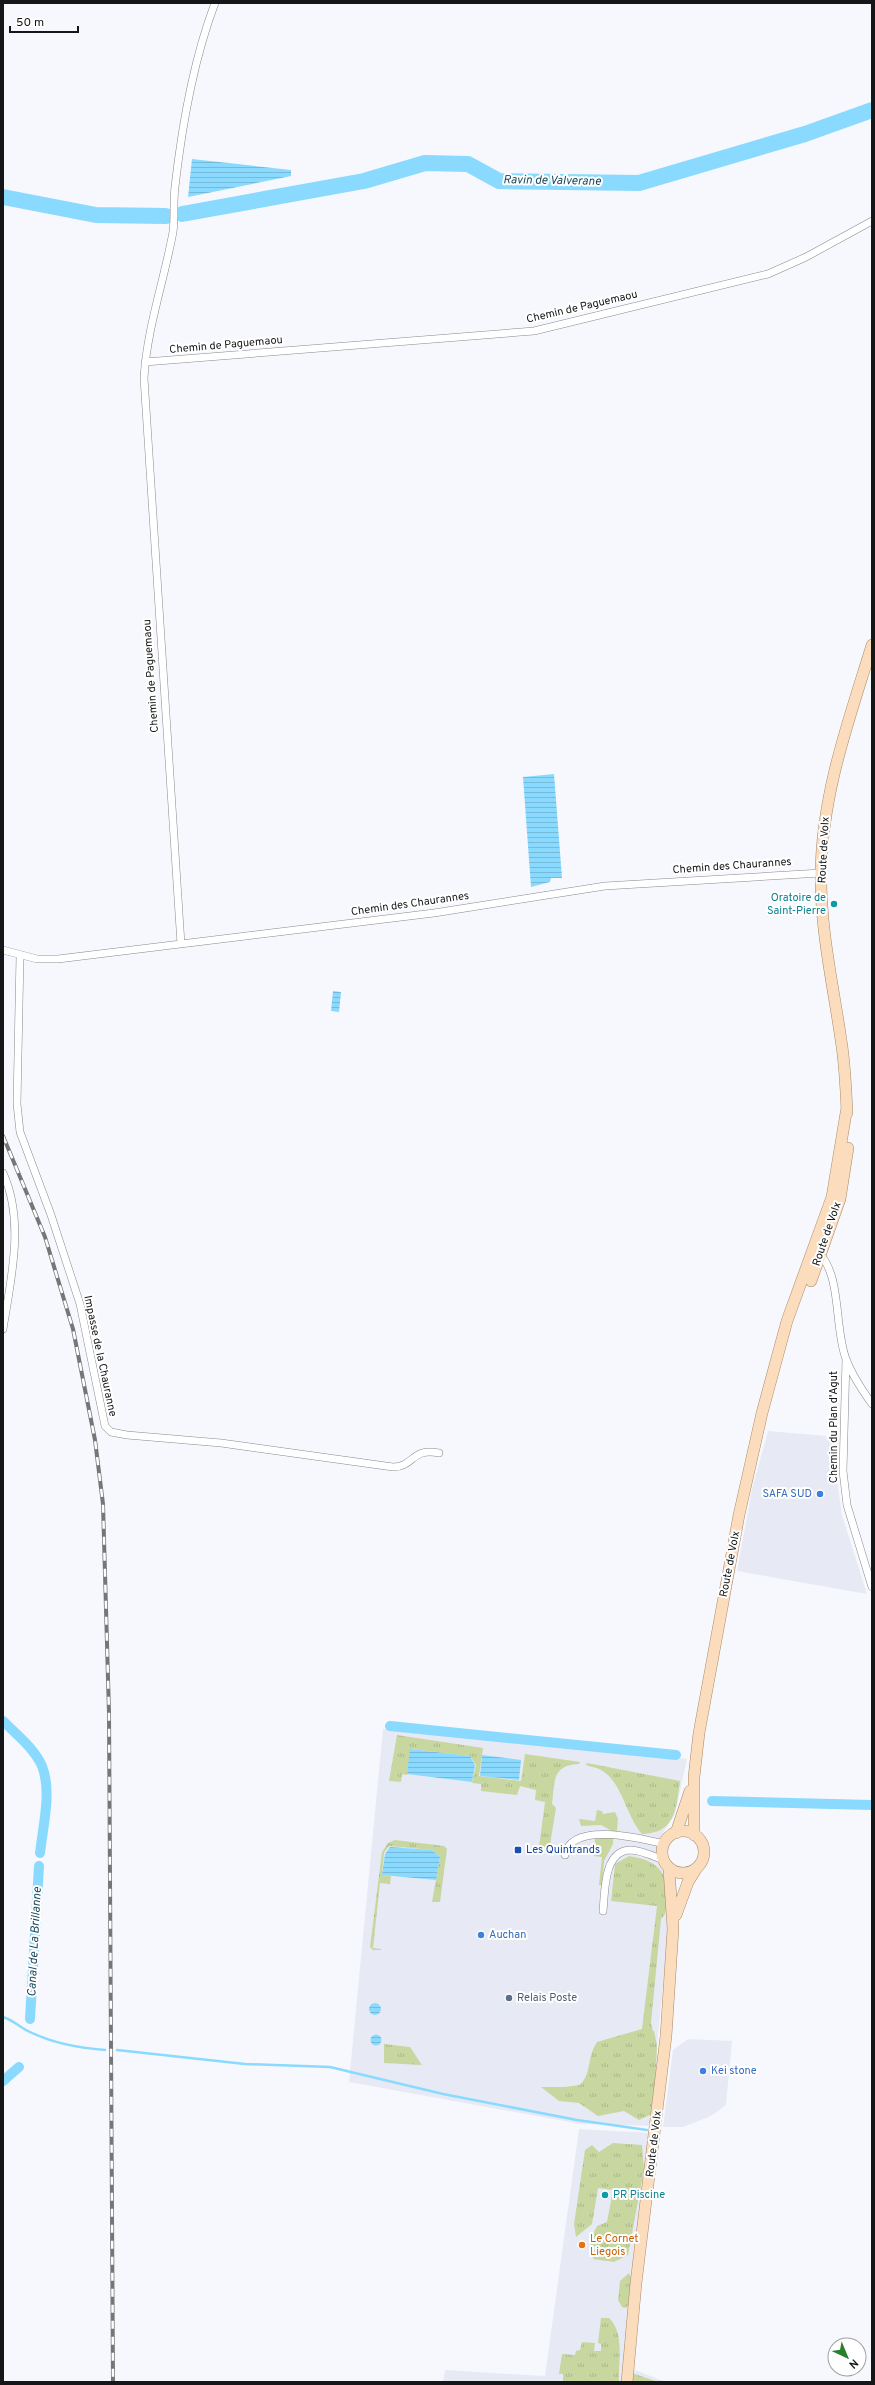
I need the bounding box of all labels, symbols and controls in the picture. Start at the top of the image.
scale bar [10,8,78,34]
text: 50 m [16,15,44,31]
water label: Ravin de Valverane [503,172,602,190]
street label: Chemin de Paguemaou [525,287,639,327]
street label: Chemin de Paguemaou [169,333,283,357]
street label: Chemin de Paguemaou [140,619,162,733]
street label: Route de Volx [815,816,833,884]
street label: Chemin des Chaurannes [672,855,792,877]
street label: Chemin des Chaurannes [350,889,470,919]
place label: Oratoire de Saint-Pierre [767,891,826,918]
marker: Oratoire de Saint-Pierre [829,899,839,909]
street label: Route de Volx [809,1200,845,1268]
street label: Impasse de la Chauranne [80,1294,120,1418]
street label: Chemin du Plan d'Agut [827,1371,841,1483]
place label: SAFA SUD [763,1487,812,1501]
marker: SAFA SUD [815,1489,825,1499]
street label: Route de Volx [717,1529,743,1598]
place label: Les Quintrands [526,1843,600,1857]
marker: Les Quintrands [513,1845,523,1855]
water label: Canal de La Brillanne [24,1886,46,1997]
place label: Auchan [489,1928,526,1942]
marker: Auchan [476,1930,486,1940]
place label: Relais Poste [517,1991,577,2005]
marker: Relais Poste [504,1993,514,2003]
place label: Kei stone [711,2064,757,2078]
marker: Kei stone [698,2066,708,2076]
street label: Route de Volx [643,2110,665,2178]
place label: PR Piscine [613,2188,665,2202]
marker: PR Piscine [600,2190,610,2200]
place label: Le Cornet Liegois [590,2232,638,2259]
marker: Le Cornet Liegois [577,2240,587,2250]
north arrow [827,2337,867,2377]
text: N [846,2356,861,2371]

